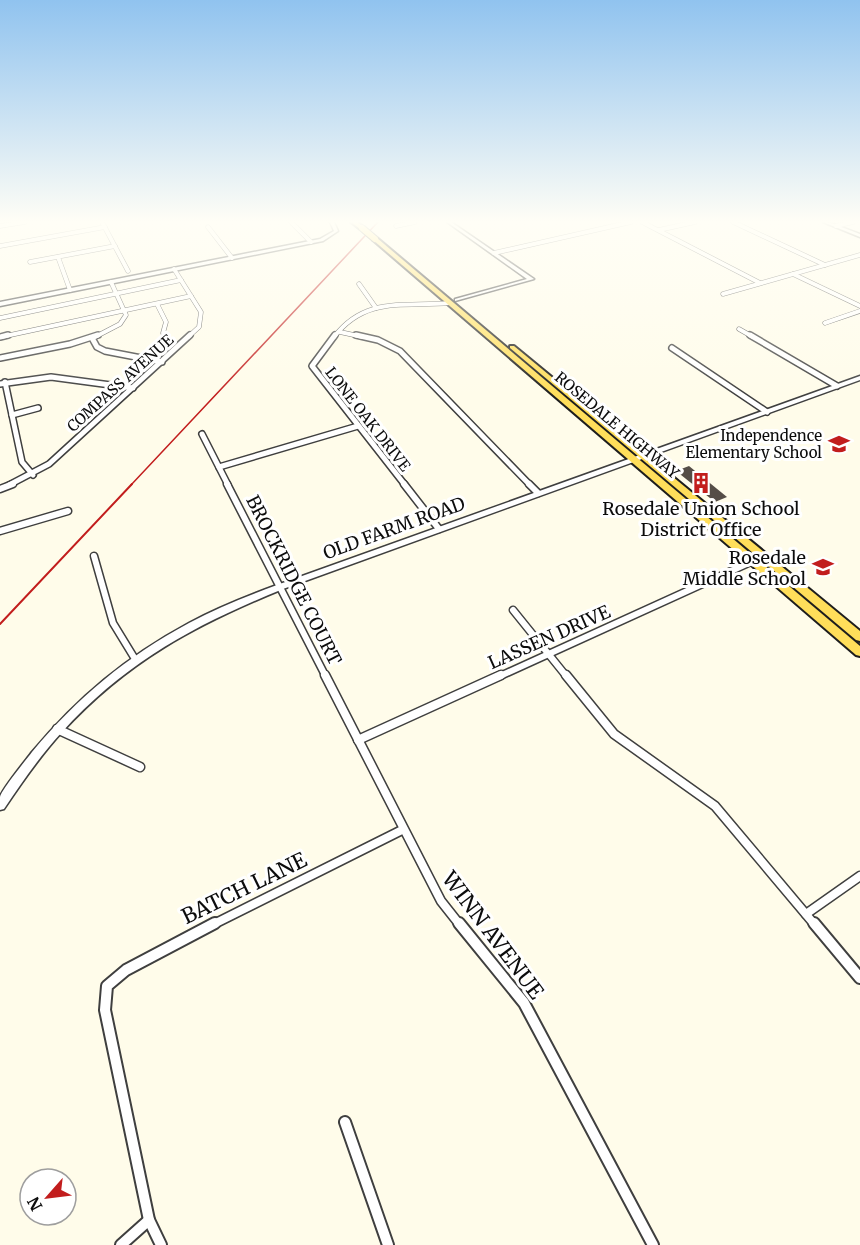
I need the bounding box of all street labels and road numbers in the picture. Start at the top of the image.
street label: COMPASS AVENUE [63,330,177,436]
street label: LONE OAK DRIVE [321,363,415,475]
street label: ROSEDALE HIGHWAY [551,368,683,483]
street label: BROCKRIDGE COURT [241,491,347,669]
street label: OLD FARM ROAD [320,492,468,564]
street label: LASSEN DRIVE [484,600,614,674]
street label: BATCH LANE [177,846,312,930]
street label: WINN AVENUE [436,865,550,1005]

